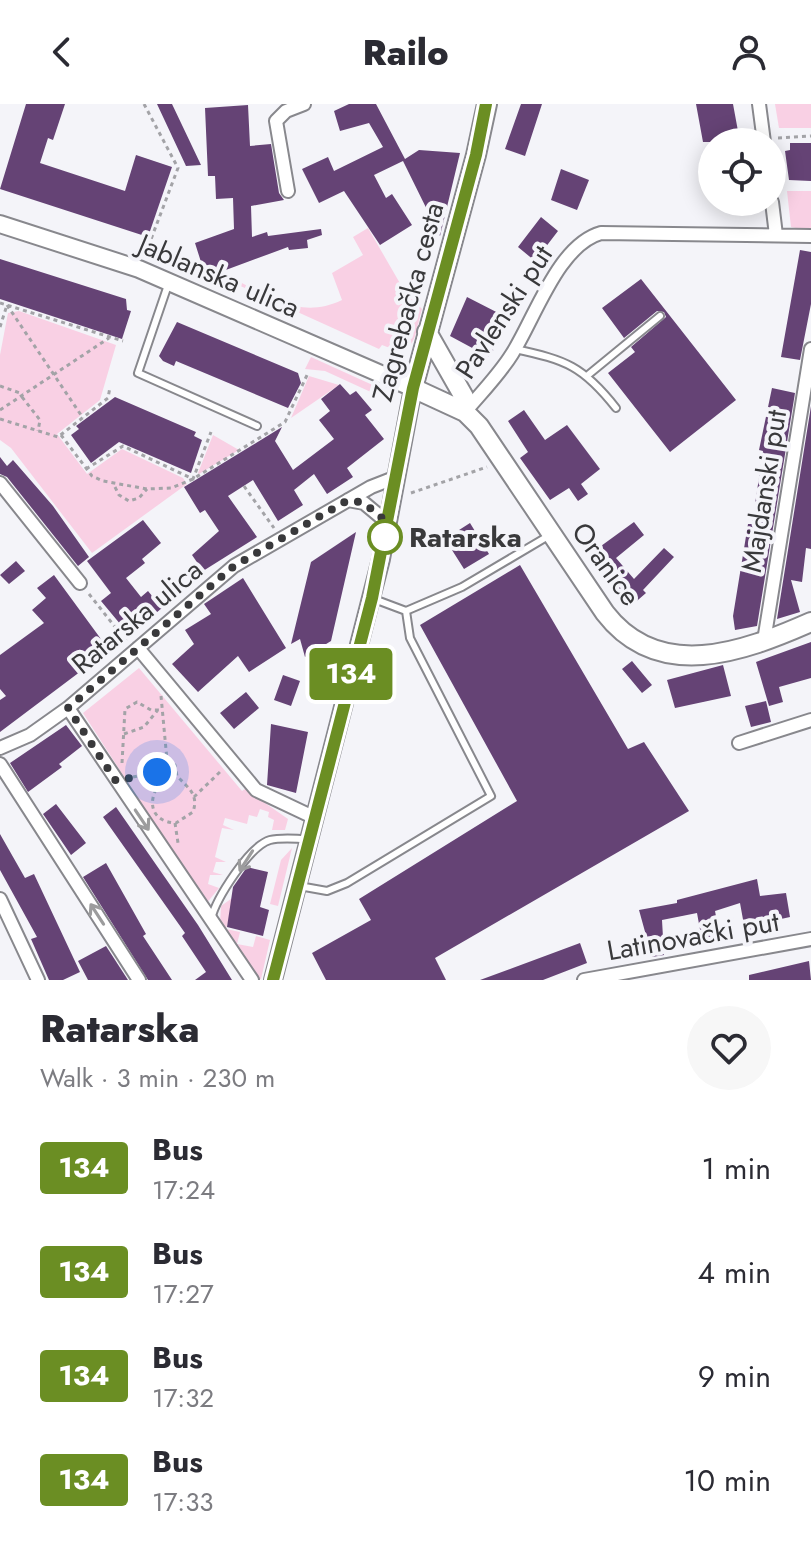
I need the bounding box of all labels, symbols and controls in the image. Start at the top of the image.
text: Railo [362,26,449,78]
icon: back [40,30,84,74]
icon: person [727,30,771,74]
map controls [698,128,786,216]
button: locate [698,128,786,216]
street label: Zagrebačka cesta [362,198,454,406]
street label: Jablanska ulica [128,222,306,328]
street label: Pavlenski put [445,237,563,387]
street label: Majdanski put [731,407,797,575]
street label: Oranice [561,514,651,614]
place label: Ratarska [409,517,522,558]
marker: Ratarska [368,520,402,554]
street label: Ratarska ulica [63,550,211,684]
line badge: 134 [305,648,397,700]
text: 134 [325,653,377,694]
your location [137,752,177,792]
one-way arrow [133,808,150,830]
one-way arrow [237,849,253,872]
street label: Latinovački put [604,901,783,971]
one-way arrow [88,904,105,926]
text: Ratarska [40,1001,200,1056]
button: heart [687,1006,771,1090]
text: Walk · 3 min · 230 m [40,1059,275,1097]
text: Bus [152,1128,203,1171]
text: 134 [58,1147,110,1188]
text: 1 min [702,1147,771,1190]
text: 17:24 [152,1171,215,1209]
text: Bus [152,1232,203,1275]
text: 134 [58,1251,110,1292]
text: 4 min [698,1251,771,1294]
text: 17:27 [152,1275,214,1313]
text: Bus [152,1336,203,1379]
text: 134 [58,1355,110,1396]
text: 9 min [698,1355,771,1398]
text: 17:32 [152,1379,214,1417]
text: Bus [152,1440,203,1483]
text: 134 [58,1459,110,1500]
text: 10 min [684,1459,771,1502]
text: 17:33 [152,1483,214,1521]

